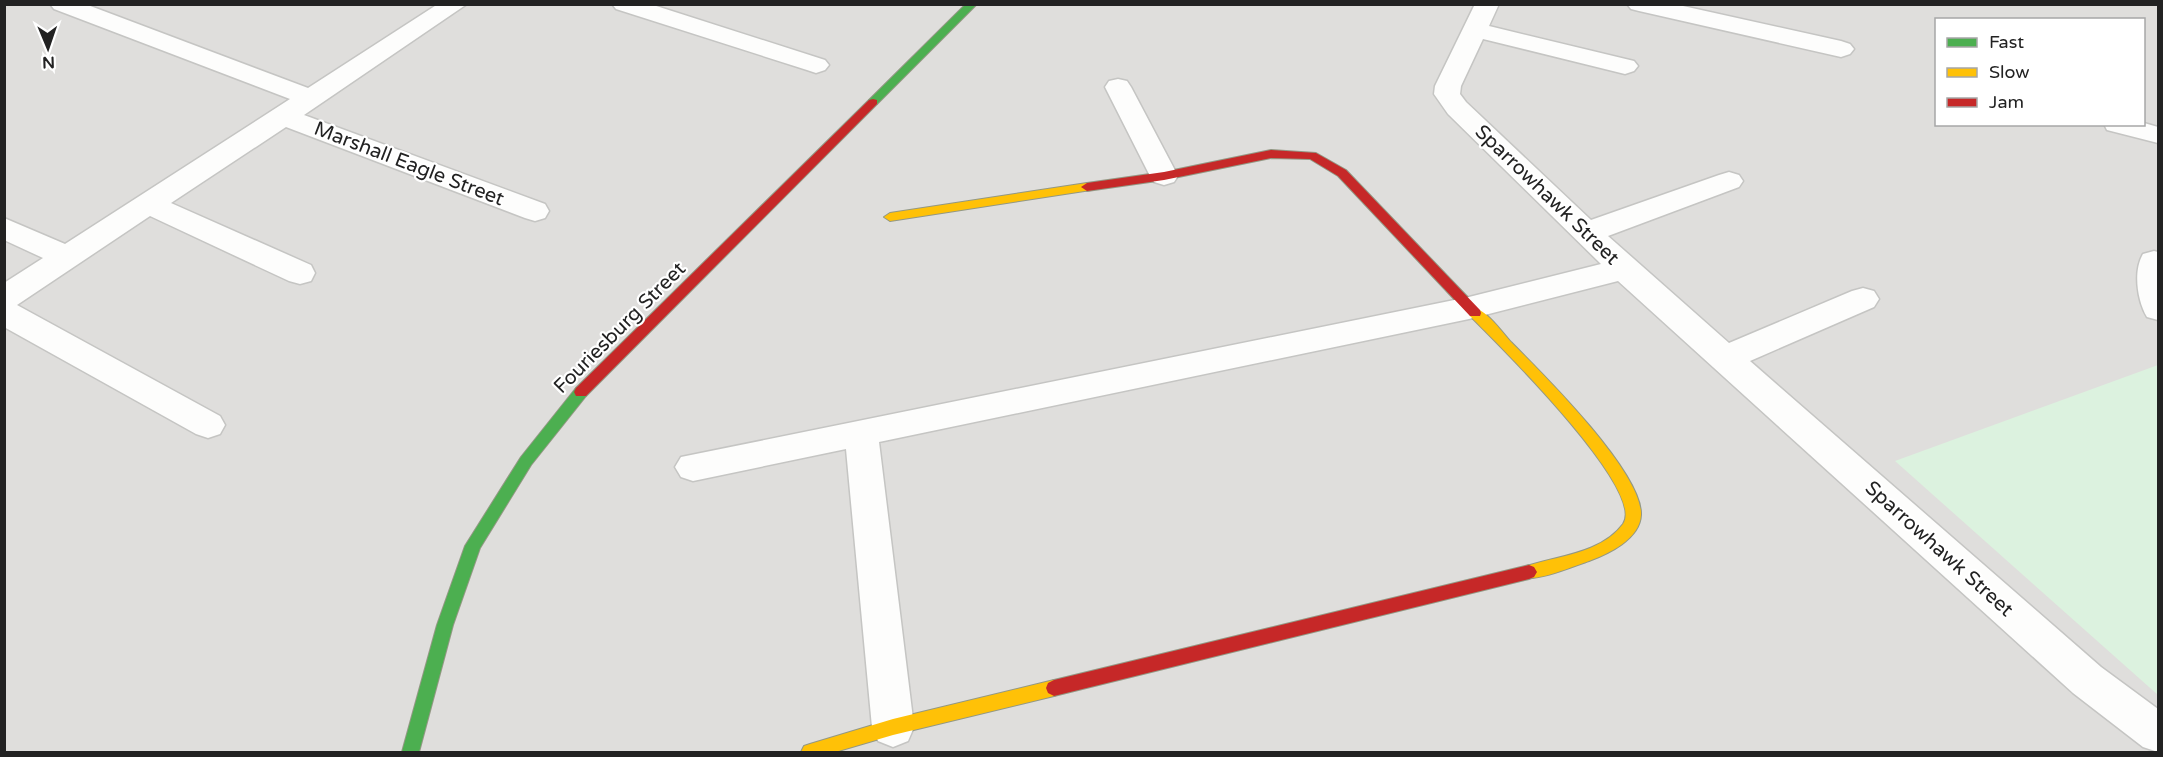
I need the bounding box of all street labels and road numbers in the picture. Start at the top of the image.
street label: Marshall Eagle Street [311,117,508,211]
street label: Sparrowhawk Street [1470,120,1624,270]
street label: Fouriesburg Street [549,257,691,399]
street label: Sparrowhawk Street [1860,476,2018,622]

